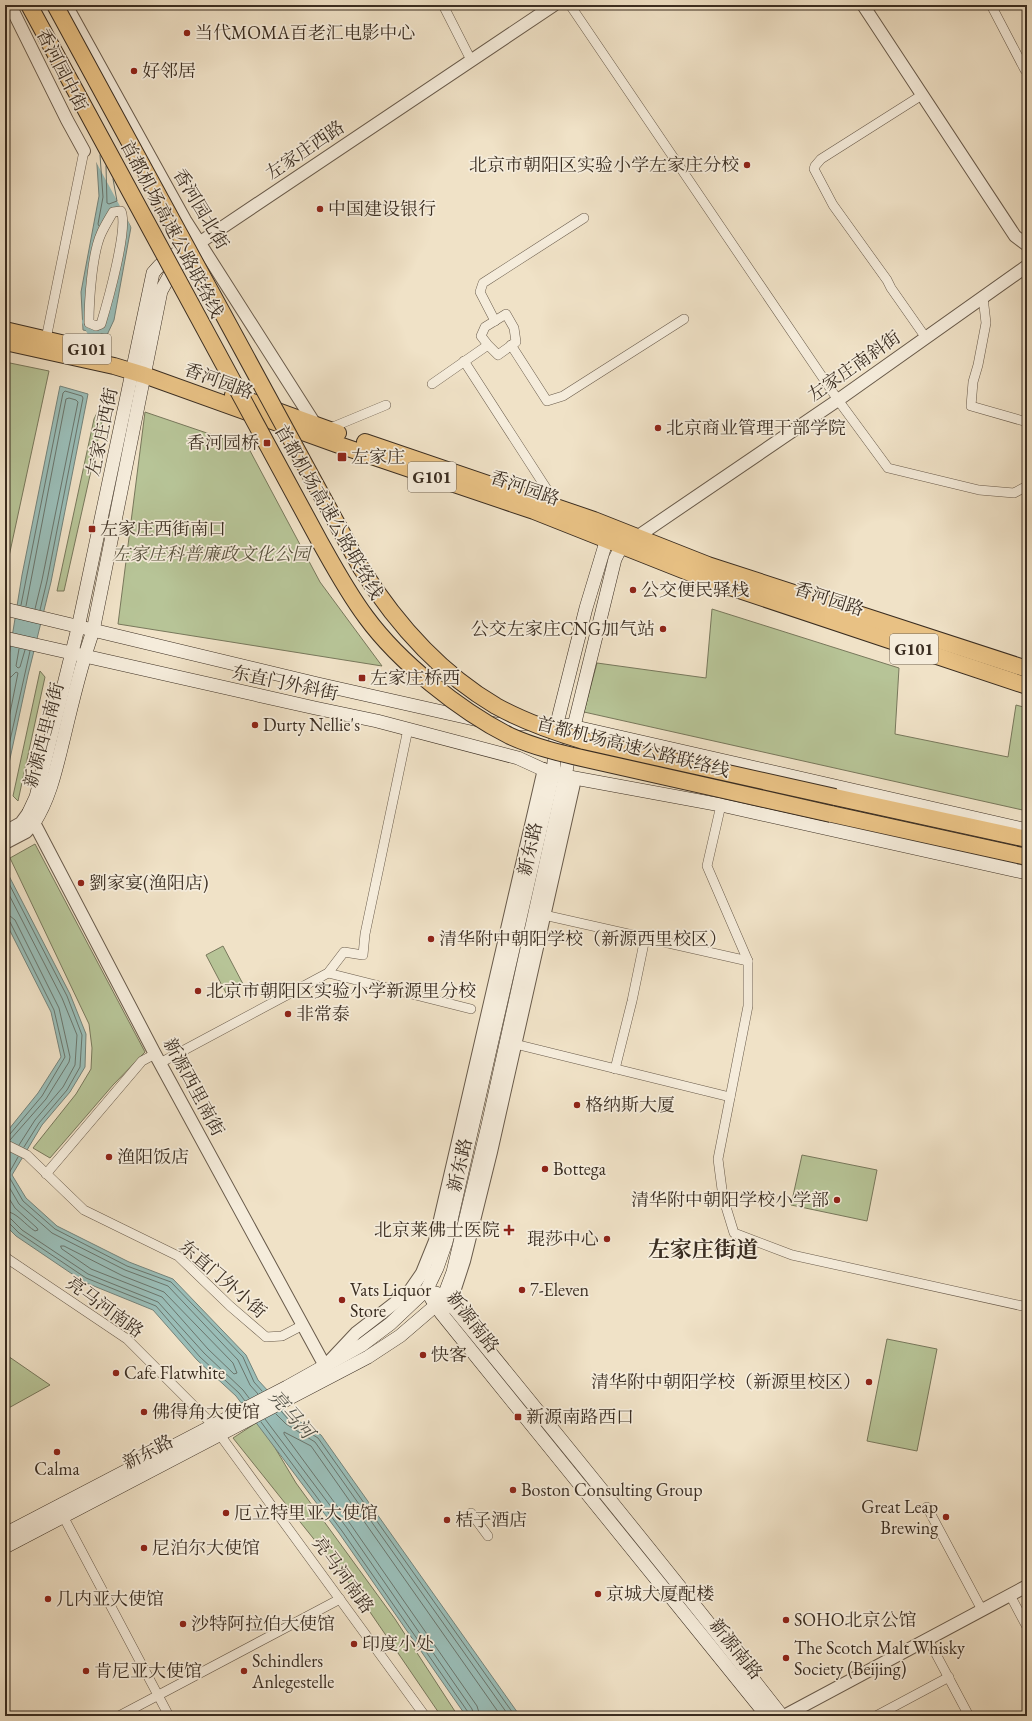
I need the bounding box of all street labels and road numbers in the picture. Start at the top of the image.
street label: 香河园中街 [32,24,93,115]
street label: 左家庄西路 [261,115,348,184]
street label: 首都机场高速公路联络线 [116,136,229,322]
street label: 香河园北街 [168,164,234,253]
street label: 左家庄南斜街 [803,325,905,406]
road number: G101 [63,334,111,364]
street label: 香河园路 [181,357,257,404]
street label: 左家庄西街 [81,385,122,478]
street label: 首都机场高速公路联络线 [270,420,389,603]
road number: G101 [408,462,456,492]
street label: 香河园路 [487,465,563,510]
street label: 香河园路 [791,576,867,621]
road number: G101 [890,634,938,664]
street label: 东直门外斜街 [230,660,340,705]
street label: 新源西里南街 [18,680,69,790]
street label: 首都机场高速公路联络线 [534,711,732,782]
street label: 新东路 [512,820,547,878]
street label: 新源西里南街 [159,1034,230,1140]
street label: 新东路 [442,1136,477,1194]
street label: 东直门外小街 [175,1235,272,1323]
street label: 亮马河南路 [62,1271,148,1342]
street label: 新源南路 [442,1286,505,1357]
street label: 新东路 [118,1429,177,1474]
street label: 亮马河南路 [308,1532,379,1618]
street label: 新源南路 [705,1613,768,1684]

